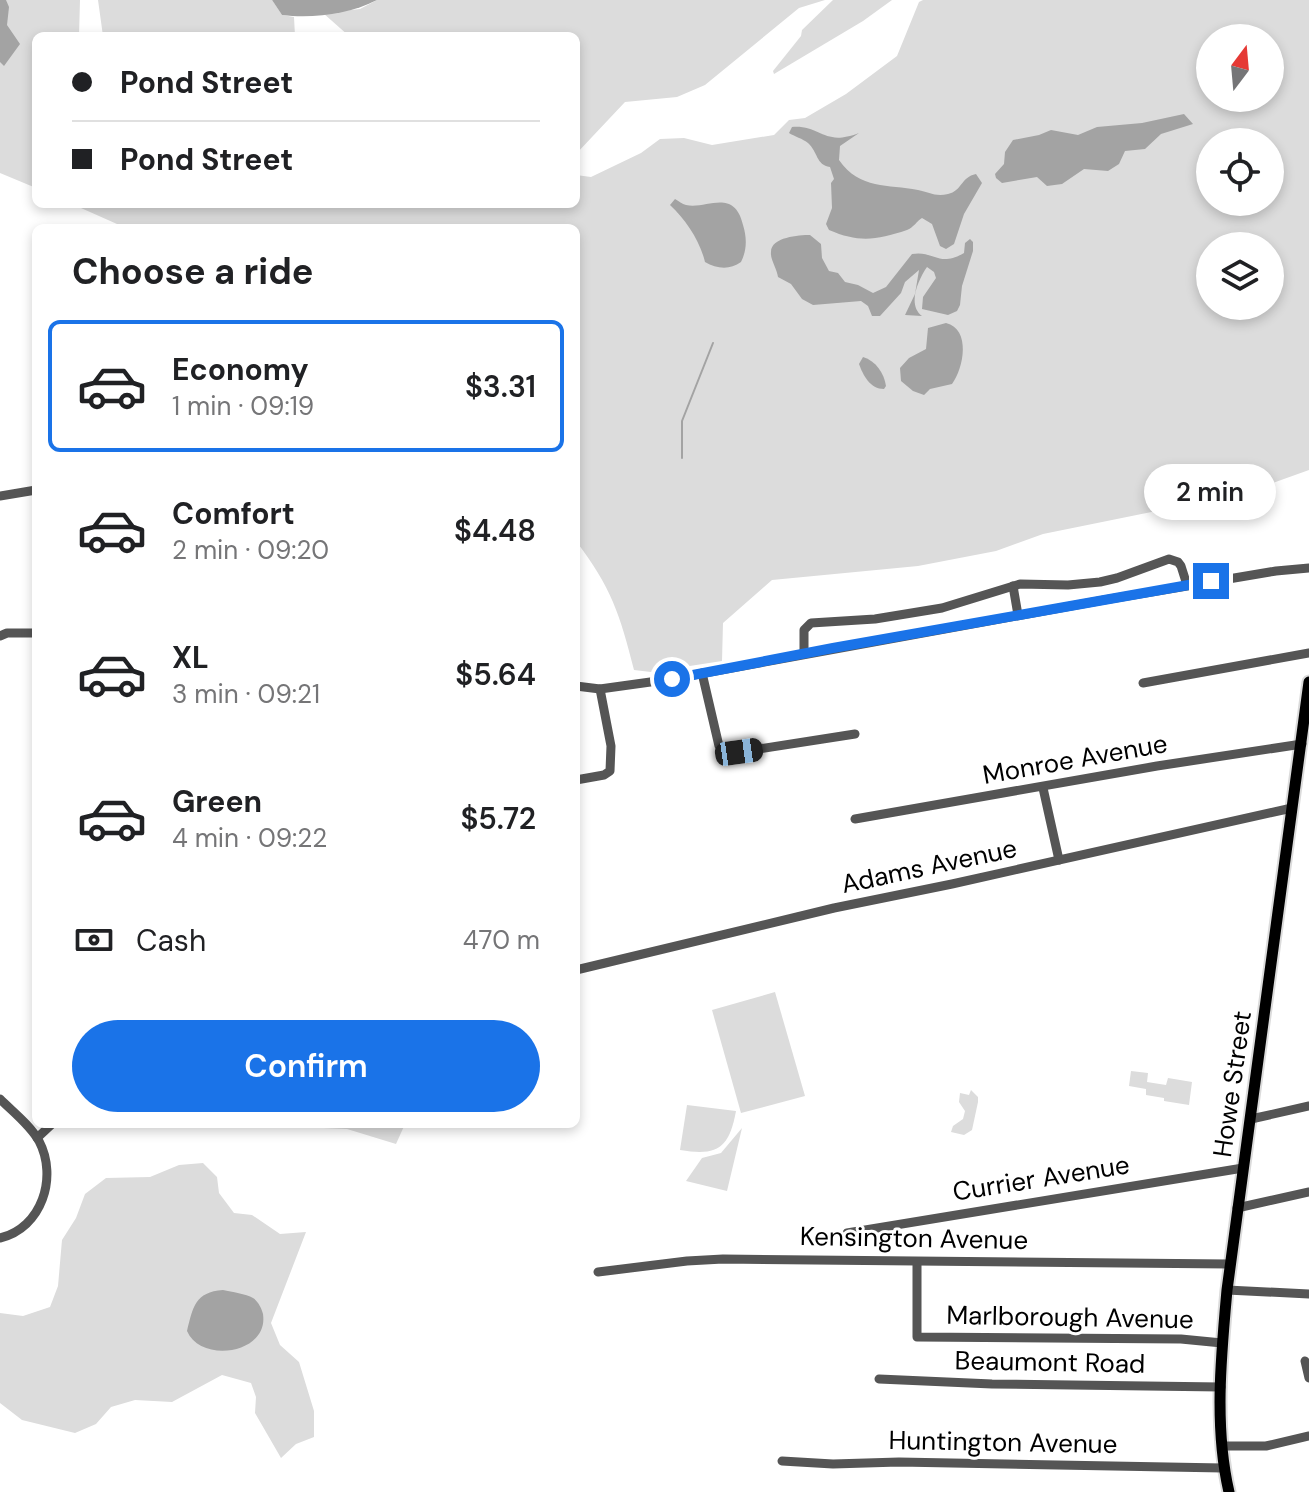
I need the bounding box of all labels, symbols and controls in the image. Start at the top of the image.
north arrow [1196,24,1284,112]
map controls [1196,24,1284,320]
text: Pond Street [120,63,293,102]
button: locate [1196,128,1284,216]
text: Pond Street [120,140,293,179]
button: layers [1196,232,1284,320]
text: Choose a ride [72,248,313,295]
icon: car [76,350,148,422]
text: Economy [172,350,309,389]
text: $3.31 [465,367,536,406]
text: 1 min · 09:19 [172,389,314,423]
callout: 2 min [1145,465,1277,521]
text: 2 min [1176,475,1244,509]
icon: car [76,494,148,566]
text: Comfort [172,494,295,533]
text: $4.48 [454,511,536,550]
text: 2 min · 09:20 [172,533,329,567]
route end [1193,563,1229,599]
icon: car [76,638,148,710]
text: XL [172,638,209,677]
text: $5.64 [455,655,536,694]
route start [654,661,690,697]
text: 3 min · 09:21 [172,677,320,711]
street label: Monroe Avenue [980,726,1170,792]
car [714,737,764,767]
icon: car [76,782,148,854]
text: Green [172,782,262,821]
text: $5.72 [460,799,536,838]
text: 4 min · 09:22 [172,821,327,855]
street label: Adams Avenue [838,831,1020,901]
icon: cash [72,918,116,962]
text: Cash [136,921,206,960]
text: 470 m [463,923,540,957]
street label: Howe Street [1205,1009,1259,1159]
button: Confirm [72,1020,540,1112]
street label: Currier Avenue [950,1147,1132,1209]
street label: Kensington Avenue [800,1219,1028,1257]
street label: Marlborough Avenue [946,1298,1194,1336]
street label: Beaumont Road [954,1343,1146,1381]
street label: Huntington Avenue [888,1423,1118,1461]

